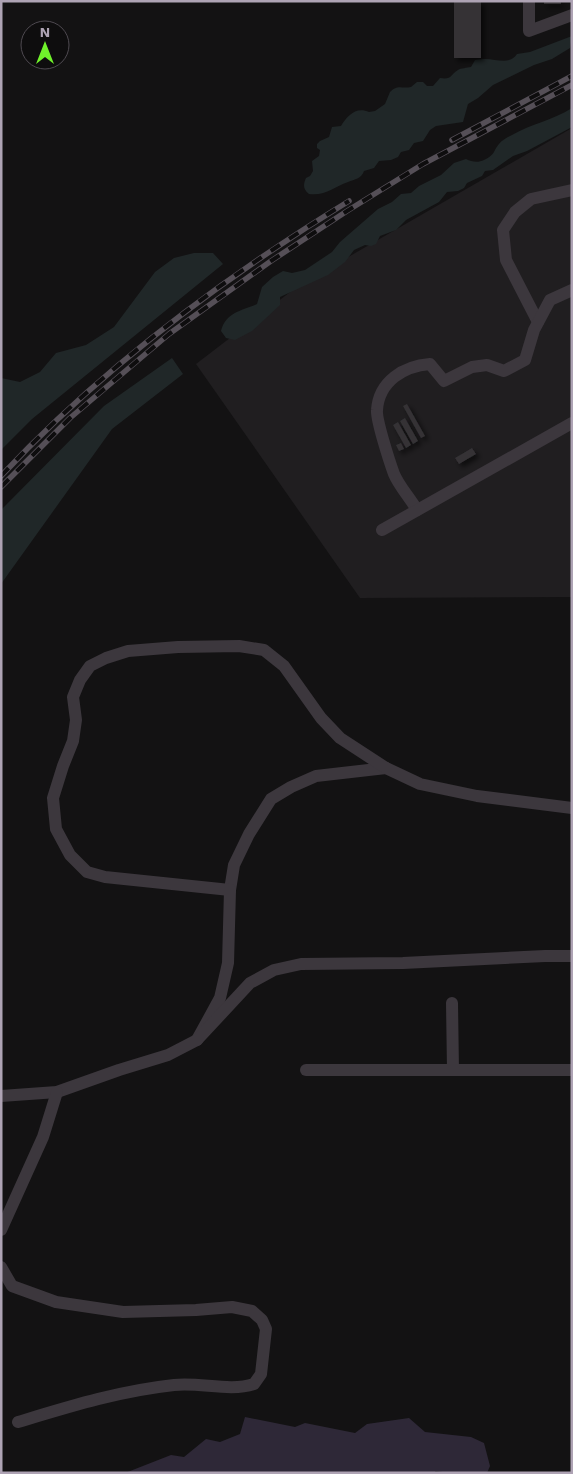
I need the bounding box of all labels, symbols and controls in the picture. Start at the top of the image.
north arrow [20,20,70,70]
text: N [40,24,50,40]

